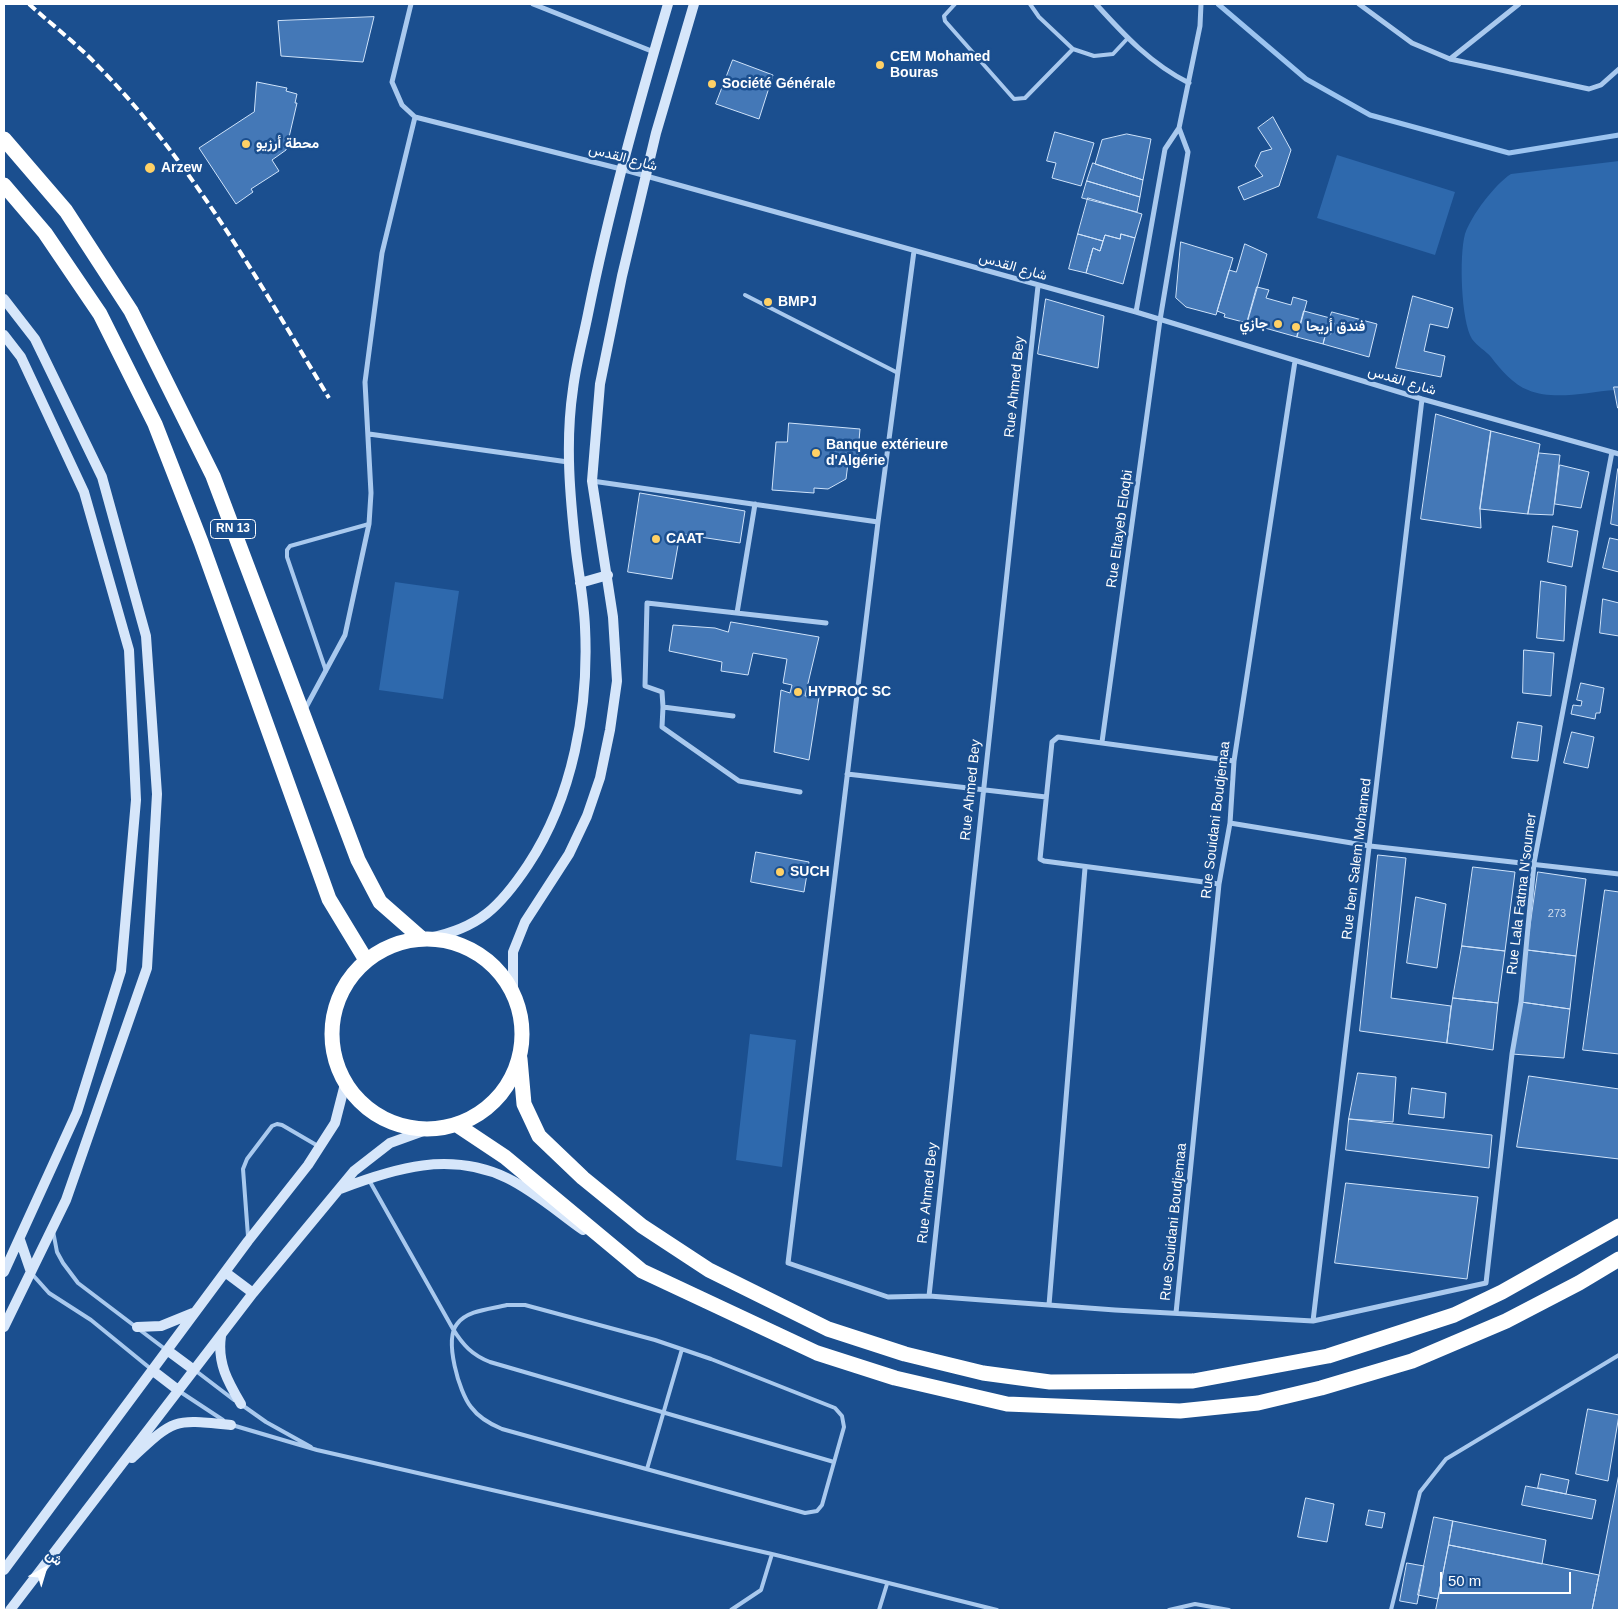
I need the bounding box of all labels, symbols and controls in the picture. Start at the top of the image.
place label: CEM Mohamed Bouras [890,49,990,82]
marker: CEM Mohamed Bouras [874,59,886,71]
place label: Société Générale [722,76,836,92]
marker: Société Générale [706,78,718,90]
place label: محطة أرزيو [256,136,319,152]
marker: محطة أرزيو [240,138,252,150]
street label: شارع القدس [587,141,659,175]
place label: Arzew [161,160,202,176]
marker: Arzew [143,161,157,175]
street label: شارع القدس [977,249,1049,285]
place label: BMPJ [778,294,817,310]
marker: BMPJ [762,296,774,308]
place label: جازي [1239,316,1268,332]
marker: جازي [1272,318,1284,330]
place label: فندق أريحا [1306,319,1365,335]
marker: فندق أريحا [1290,321,1302,333]
street label: Rue Ahmed Bey [1001,335,1029,439]
street label: شارع القدس [1366,363,1438,399]
place label: Banque extérieure d'Algérie [826,437,948,470]
marker: Banque extérieure d'Algérie [810,447,822,459]
street label: Rue Eltayeb Eloqbi [1103,469,1137,589]
road number: RN 13 [210,520,256,538]
place label: CAAT [666,531,704,547]
marker: CAAT [650,533,662,545]
place label: HYPROC SC [808,684,891,700]
marker: HYPROC SC [792,686,804,698]
street label: Rue Ahmed Bey [957,738,985,842]
street label: Rue Souidani Boudjemaa [1198,740,1234,900]
street label: Rue ben Salem Mohamed [1339,777,1375,941]
street label: Rue Lala Fatma N'soumer [1504,812,1540,976]
place label: SUCH [790,864,830,880]
marker: SUCH [774,866,786,878]
house number: 273 [1548,907,1566,921]
street label: Rue Ahmed Bey [914,1141,942,1245]
street label: Rue Souidani Boudjemaa [1157,1142,1191,1302]
north arrow [20,1544,70,1594]
text: ش [43,1546,66,1569]
scale bar [1443,1562,1574,1594]
text: 50 m [1448,1572,1481,1589]

